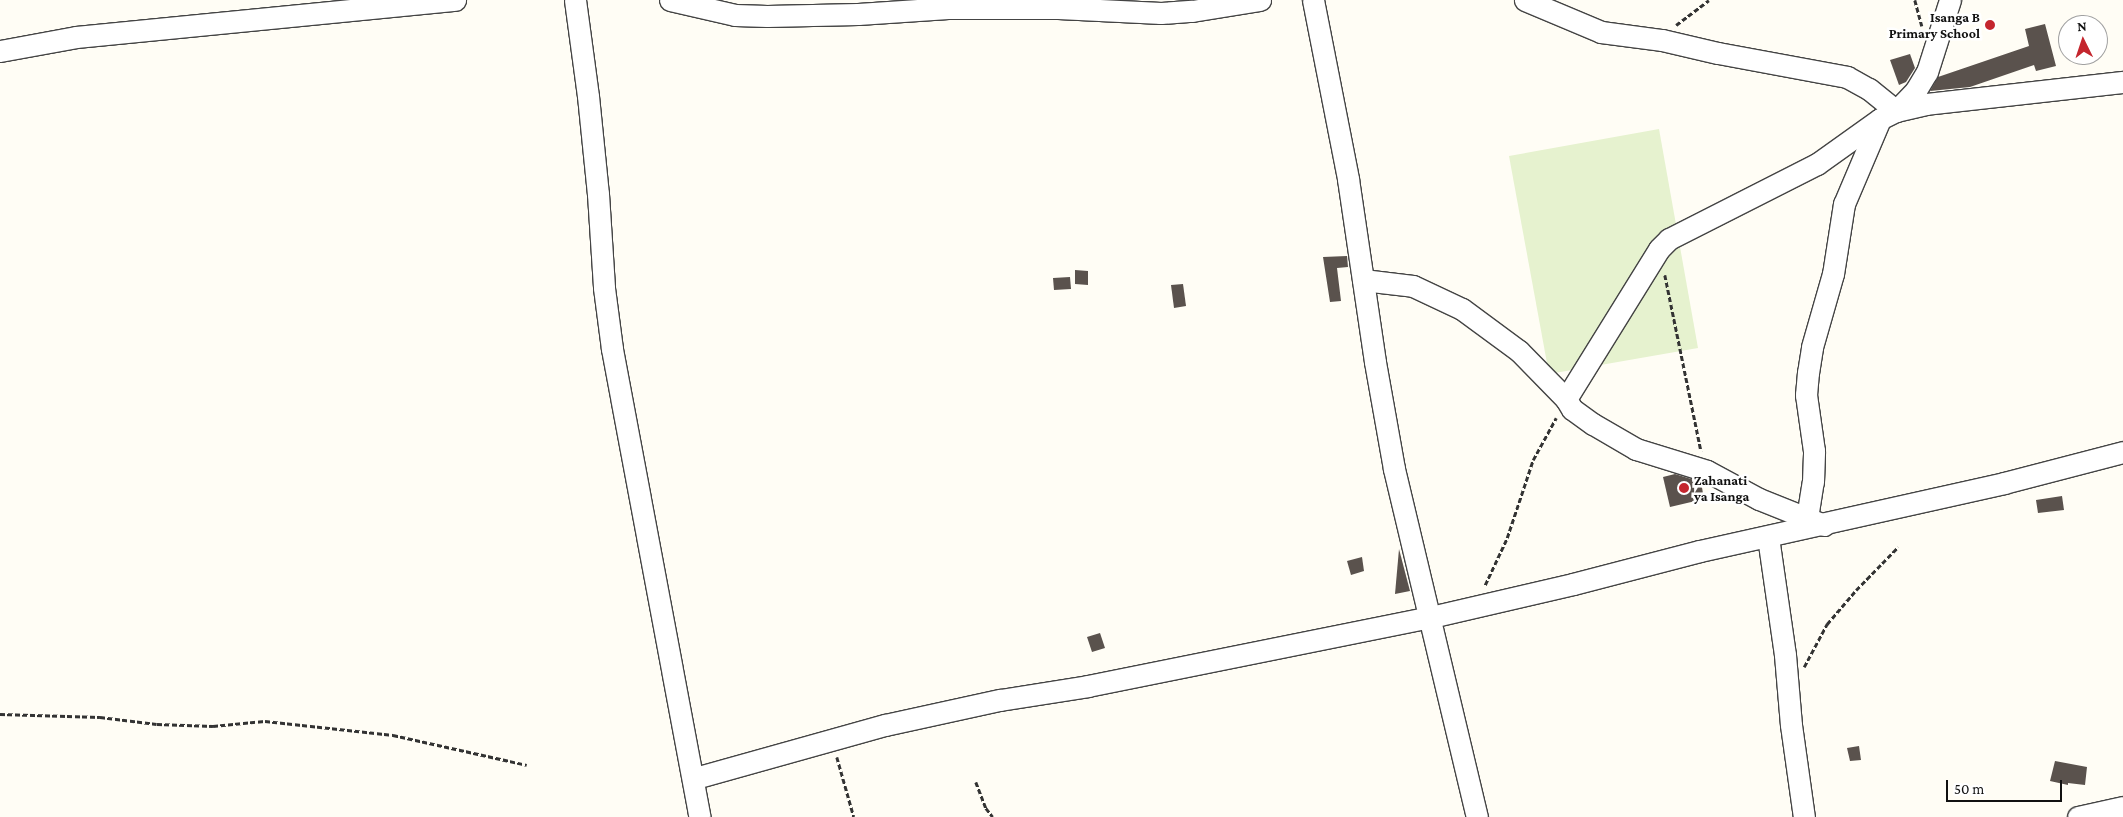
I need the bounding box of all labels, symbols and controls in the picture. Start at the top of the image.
place label: Isanga B Primary School [1889,9,1980,41]
north arrow [2058,15,2108,65]
text: N [2077,18,2087,34]
marker: Isanga B Primary School [1984,19,1996,31]
place label: Zahanati ya Isanga [1694,472,1749,504]
marker: Zahanati ya Isanga [1678,482,1690,494]
scale bar [1948,770,2064,802]
text: 50 m [1954,781,1984,797]

